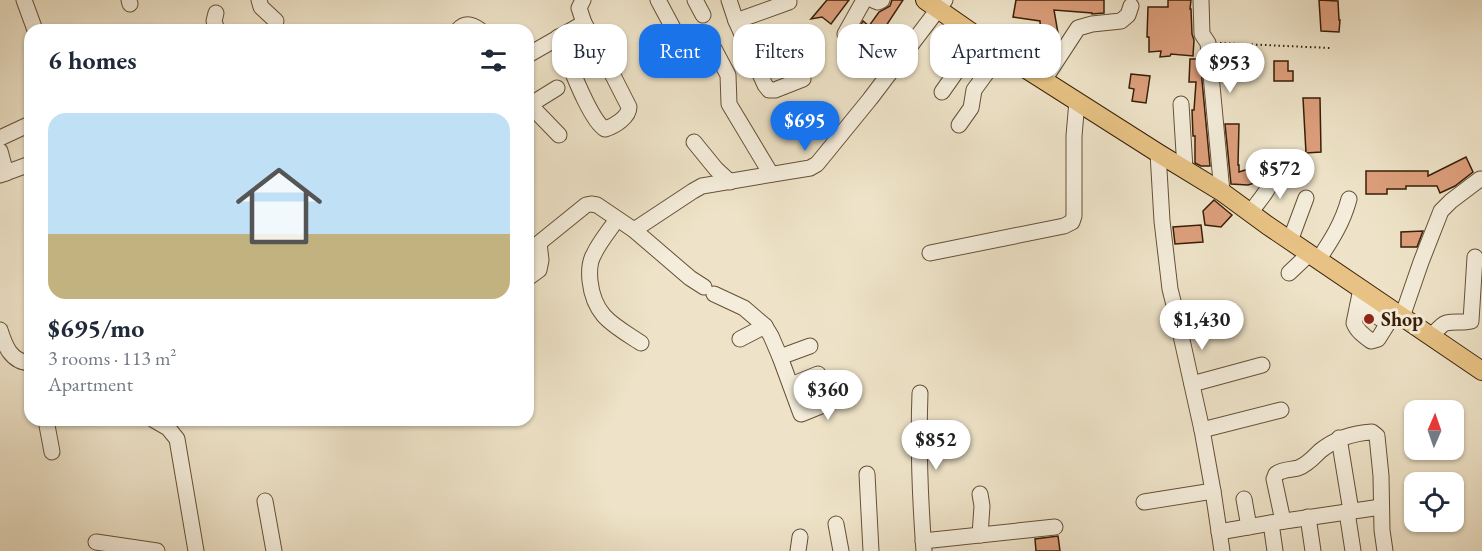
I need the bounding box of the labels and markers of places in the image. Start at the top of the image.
pin: $953 [1194,43,1266,94]
pin: $695 [769,101,841,152]
pin: $572 [1244,149,1316,200]
pin: $1,430 [1153,300,1251,351]
place label: Shop [1381,306,1423,332]
marker: Shop [1362,312,1376,326]
pin: $360 [792,370,864,421]
pin: $852 [900,420,972,471]

